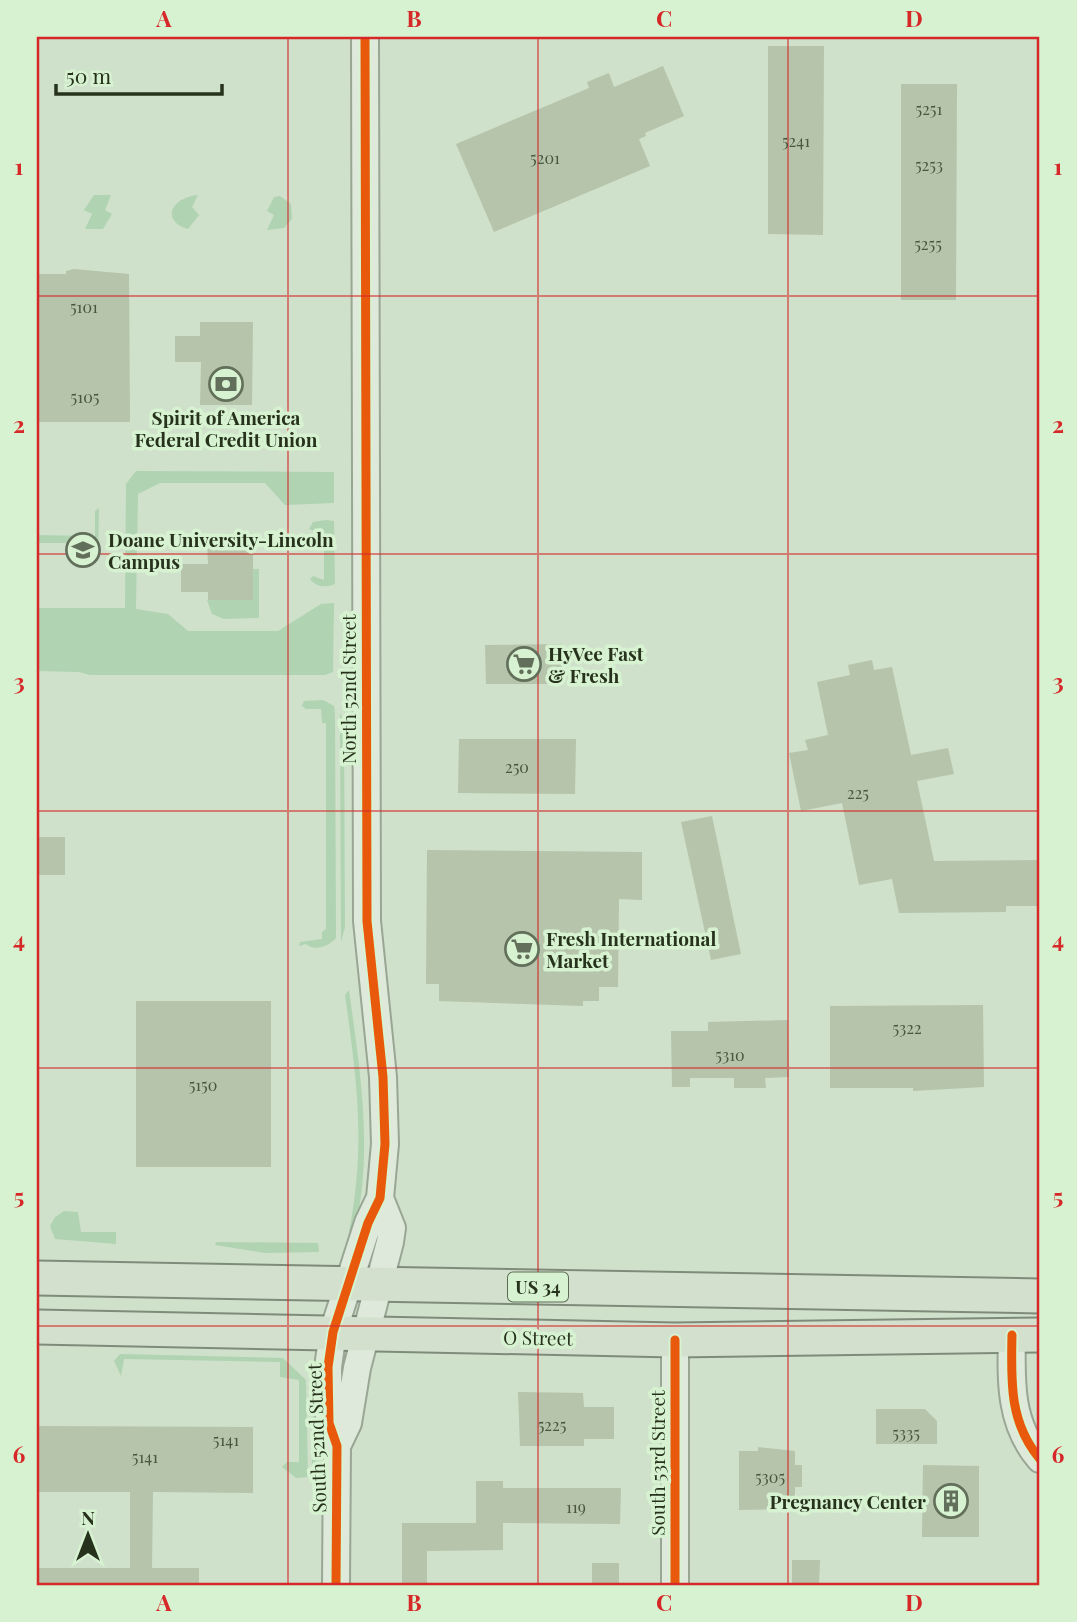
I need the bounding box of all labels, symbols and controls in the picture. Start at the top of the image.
text: A [155,2,172,33]
text: B [406,2,422,33]
text: C [656,2,672,33]
text: D [905,2,923,33]
scale bar [56,52,222,96]
text: 50 m [66,61,112,89]
house number: 5251 [916,98,943,119]
house number: 5241 [782,130,810,151]
house number: 5201 [530,147,560,168]
text: 1 [15,150,24,181]
text: 1 [1054,150,1063,181]
house number: 5253 [915,154,943,175]
house number: 5255 [914,233,942,254]
house number: 5101 [70,296,98,317]
bank icon: Spirit of America Federal Credit Union [207,365,245,403]
house number: 5105 [71,386,99,407]
place label: Spirit of America Federal Credit Union [135,404,318,452]
text: 2 [13,408,25,439]
text: 2 [1052,408,1064,439]
place label: Doane University-Lincoln Campus [108,526,334,574]
school or university icon: Doane University-Lincoln Campus [64,531,102,569]
street label: North 52nd Street [335,614,361,764]
place label: HyVee Fast & Fresh [548,640,644,688]
supermarket icon: HyVee Fast & Fresh [505,645,543,683]
text: 3 [13,665,25,696]
text: 3 [1052,665,1064,696]
house number: 250 [505,756,529,777]
house number: 225 [847,782,869,803]
text: 4 [13,923,25,954]
text: 4 [1052,923,1064,954]
place label: Fresh International Market [546,925,716,973]
supermarket icon: Fresh International Market [503,930,541,968]
house number: 5322 [892,1017,922,1038]
house number: 5310 [715,1044,745,1065]
house number: 5150 [189,1074,217,1095]
text: 5 [14,1180,24,1211]
text: 5 [1053,1180,1063,1211]
road number: US 34 [508,1272,568,1302]
street label: O Street [503,1323,573,1351]
street label: South 52nd Street [300,1363,332,1513]
street label: South 53rd Street [644,1390,670,1536]
house number: 5225 [538,1414,566,1435]
house number: 5335 [892,1422,920,1443]
house number: 5141 [213,1429,239,1450]
text: 6 [13,1438,26,1469]
text: 6 [1052,1438,1065,1469]
house number: 5141 [132,1446,158,1467]
house number: 5305 [755,1466,785,1487]
building icon: Pregnancy Center [932,1482,970,1520]
place label: Pregnancy Center [769,1488,926,1514]
house number: 119 [566,1496,586,1517]
north arrow [52,1500,122,1570]
text: N [81,1504,95,1530]
text: A [155,1586,172,1617]
text: B [406,1586,422,1617]
text: C [656,1586,672,1617]
text: D [905,1586,923,1617]

